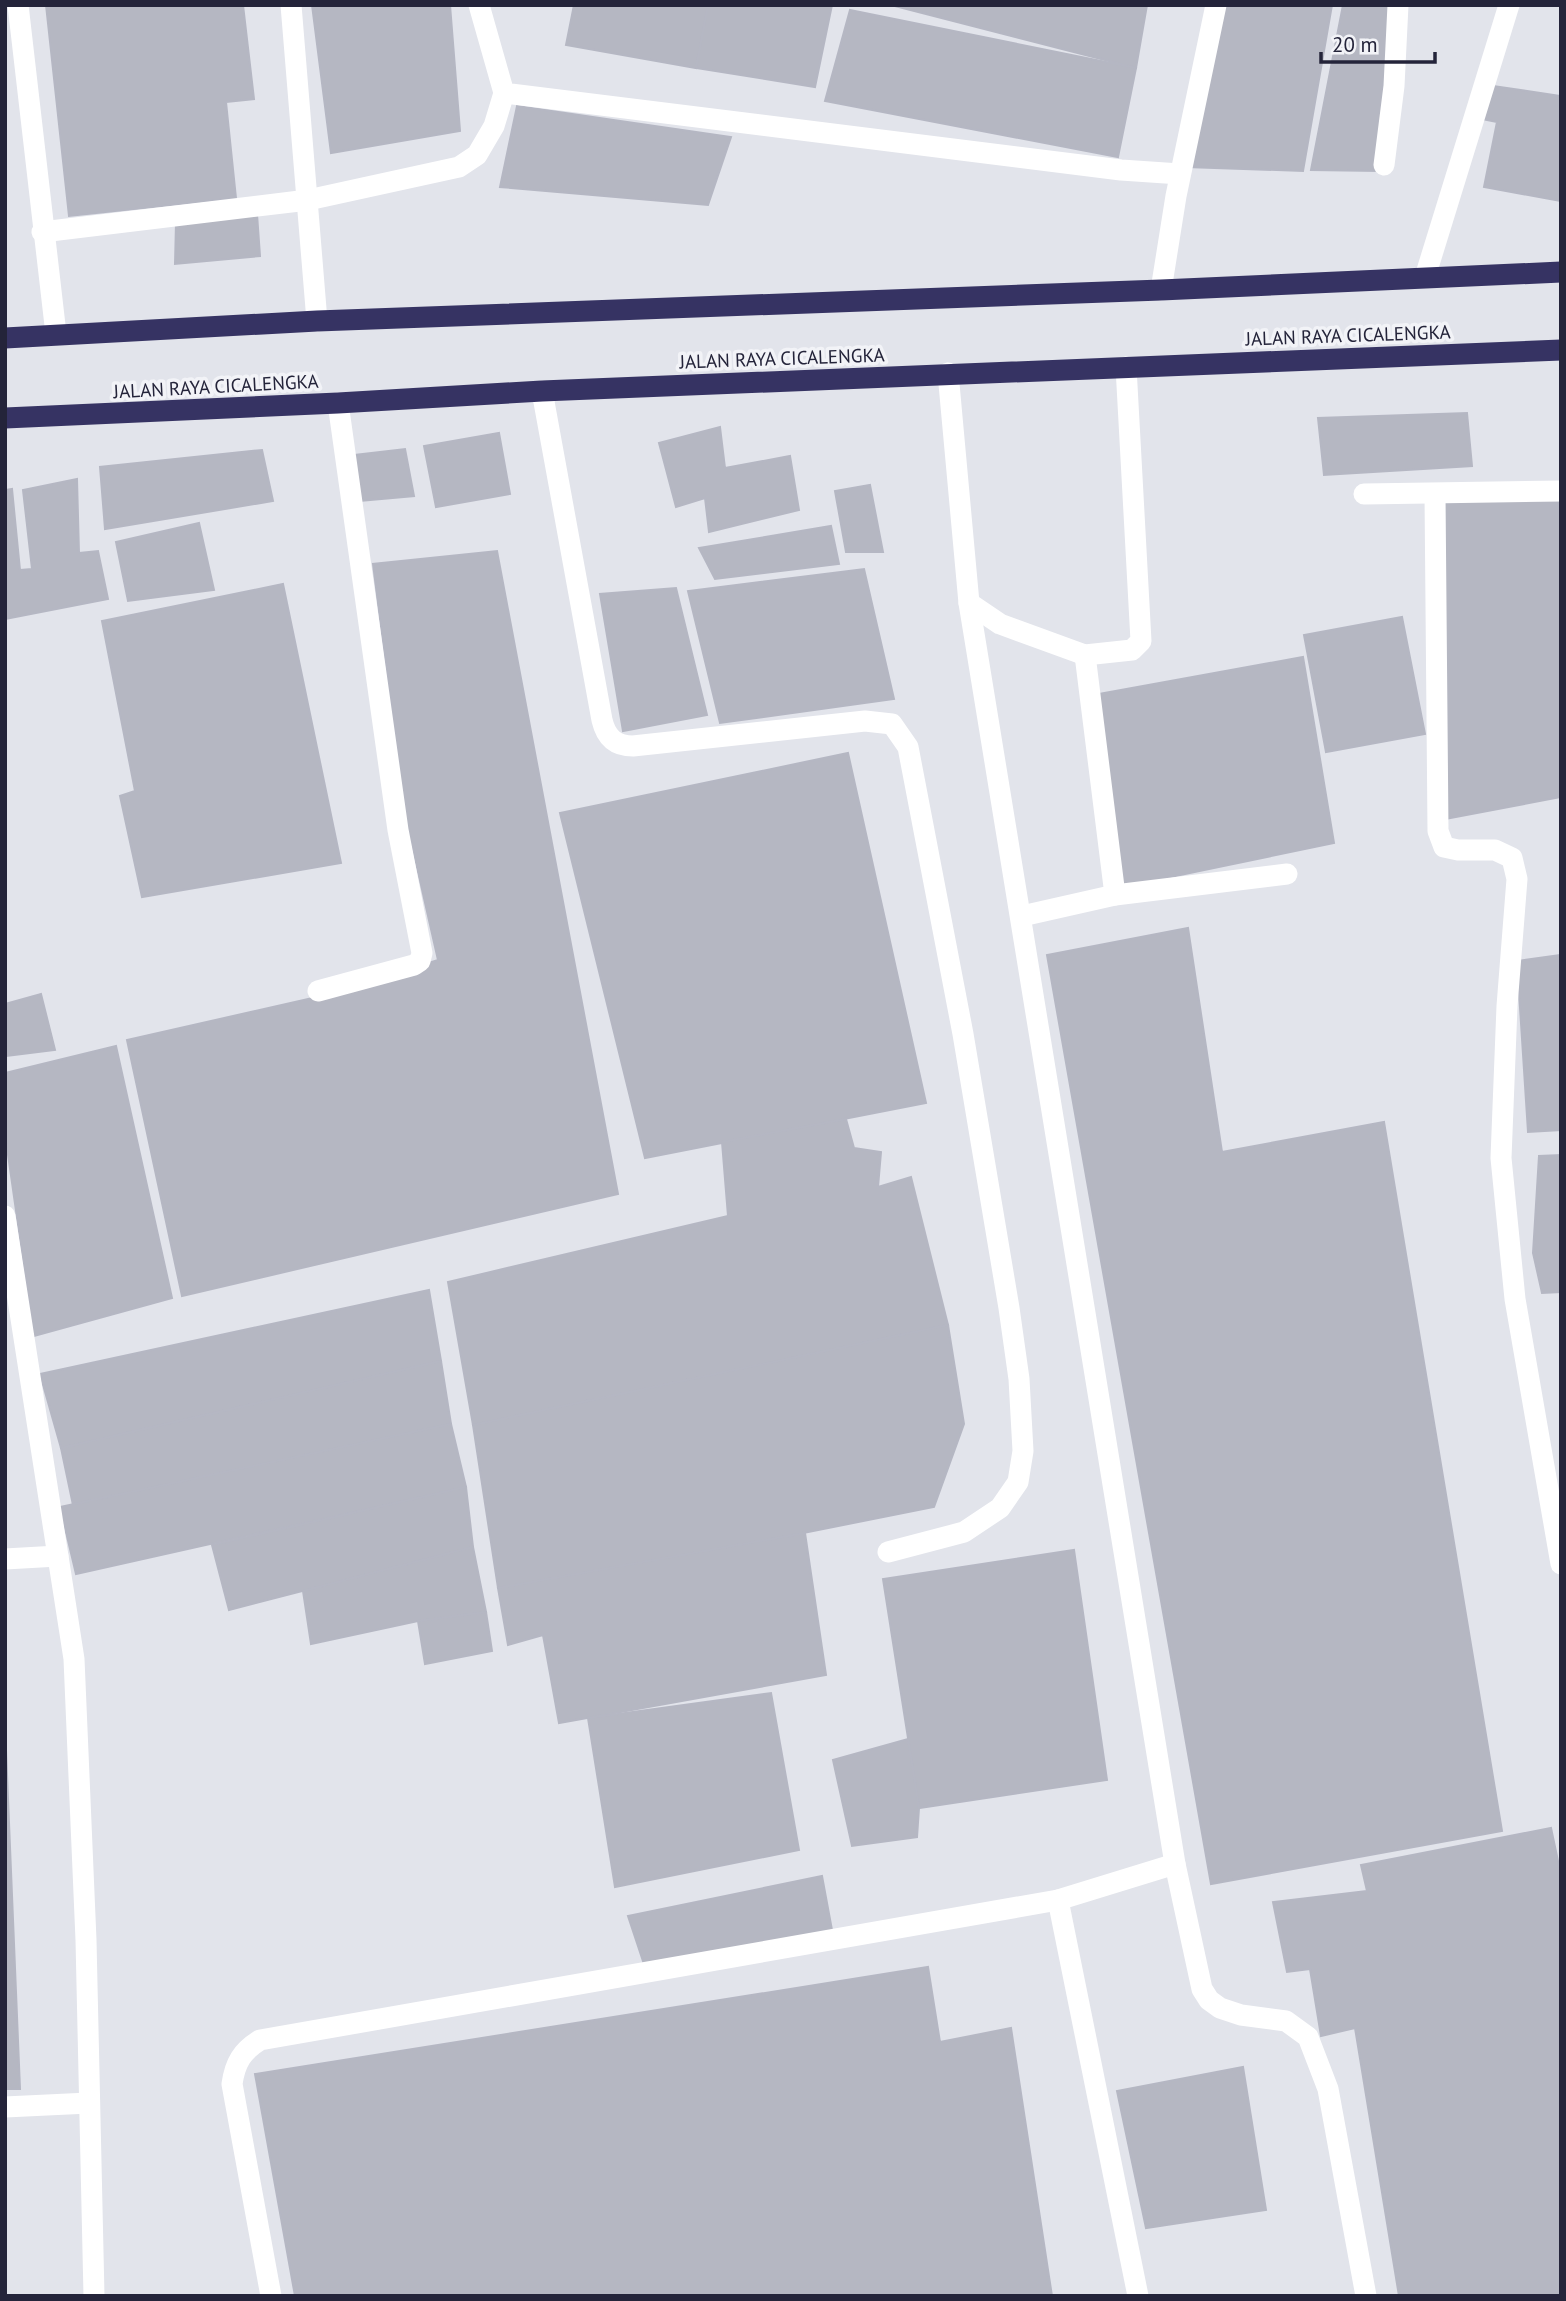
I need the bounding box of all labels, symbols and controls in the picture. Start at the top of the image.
scale bar [1321,21,1435,65]
text: 20 m [1332,31,1378,58]
street label: JALAN RAYA CICALENGKA [1244,319,1451,351]
street label: JALAN RAYA CICALENGKA [678,342,885,374]
street label: JALAN RAYA CICALENGKA [112,369,319,403]

